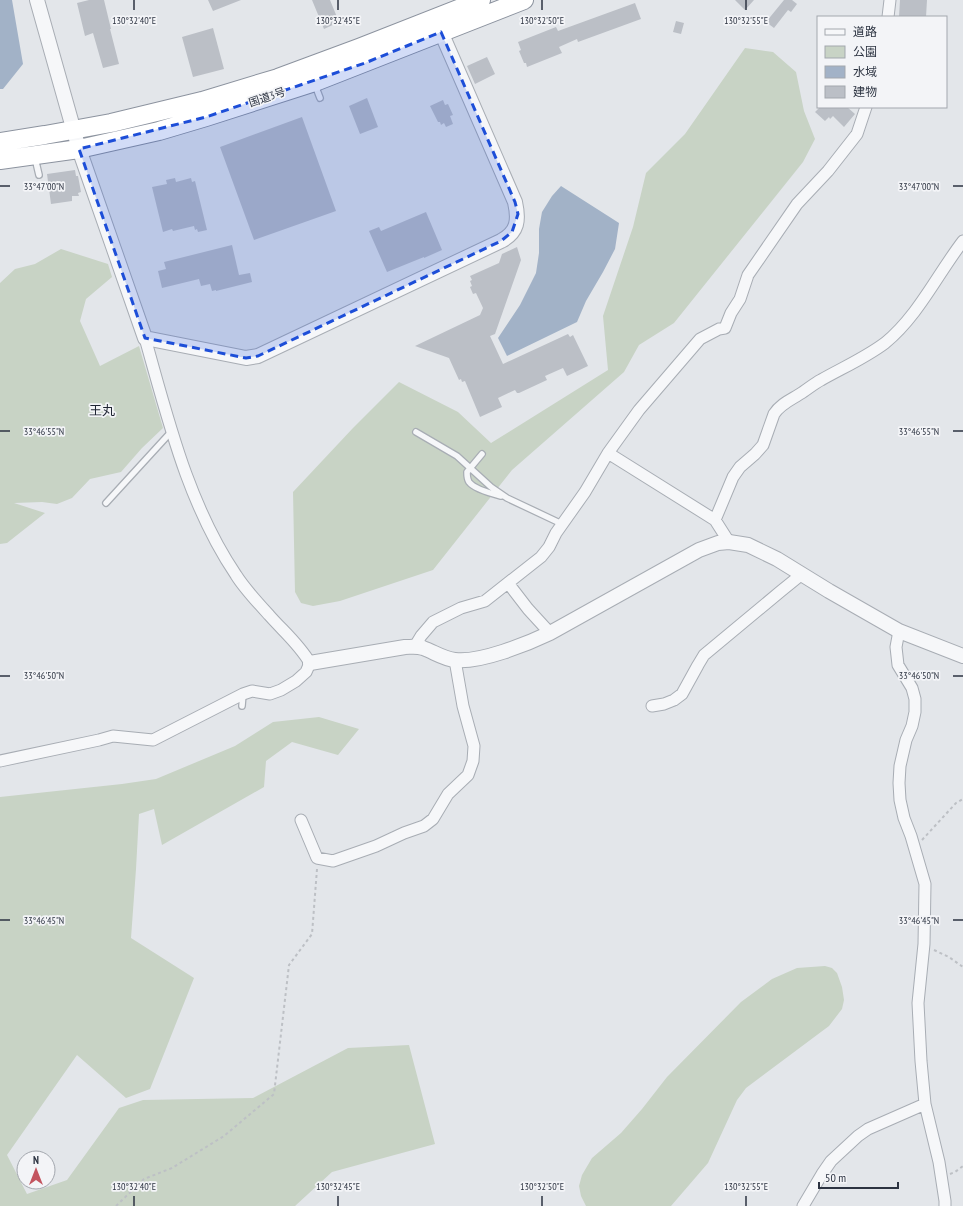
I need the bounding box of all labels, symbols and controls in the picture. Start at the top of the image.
text: 130°32'40"E [112,14,156,27]
text: 130°32'45"E [316,14,360,27]
text: 130°32'50"E [520,14,564,27]
text: 130°32'55"E [724,14,768,27]
legend [817,16,947,108]
text: 道路 [853,24,877,39]
text: 公園 [853,44,877,59]
text: 水域 [853,64,877,79]
street label: 国道3号 [247,84,287,110]
text: 建物 [853,84,877,99]
text: 33°47'00"N [24,180,64,193]
text: 33°47'00"N [899,180,939,193]
district label: 王丸 [89,402,115,419]
text: 33°46'55"N [24,425,64,438]
text: 33°46'55"N [899,425,939,438]
text: 33°46'50"N [24,669,64,682]
text: 33°46'50"N [899,669,939,682]
text: 33°46'45"N [24,914,64,927]
text: 33°46'45"N [899,914,939,927]
north arrow [16,1150,56,1190]
text: N [33,1153,39,1167]
scale bar [819,1164,898,1190]
text: 50 m [825,1170,846,1185]
text: 130°32'40"E [112,1180,156,1193]
text: 130°32'45"E [316,1180,360,1193]
text: 130°32'50"E [520,1180,564,1193]
text: 130°32'55"E [724,1180,768,1193]

